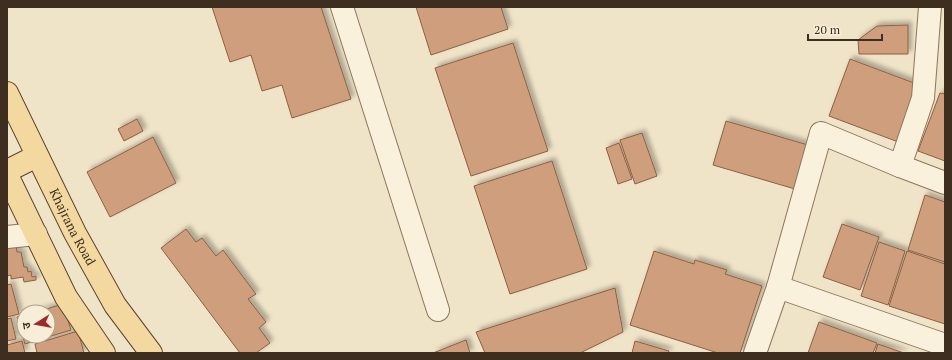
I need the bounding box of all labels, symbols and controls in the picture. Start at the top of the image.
scale bar [808,16,882,42]
text: 20 m [814,22,841,37]
street label: Khajrana Road [46,185,100,268]
north arrow [16,304,56,344]
text: उ [19,321,34,330]

